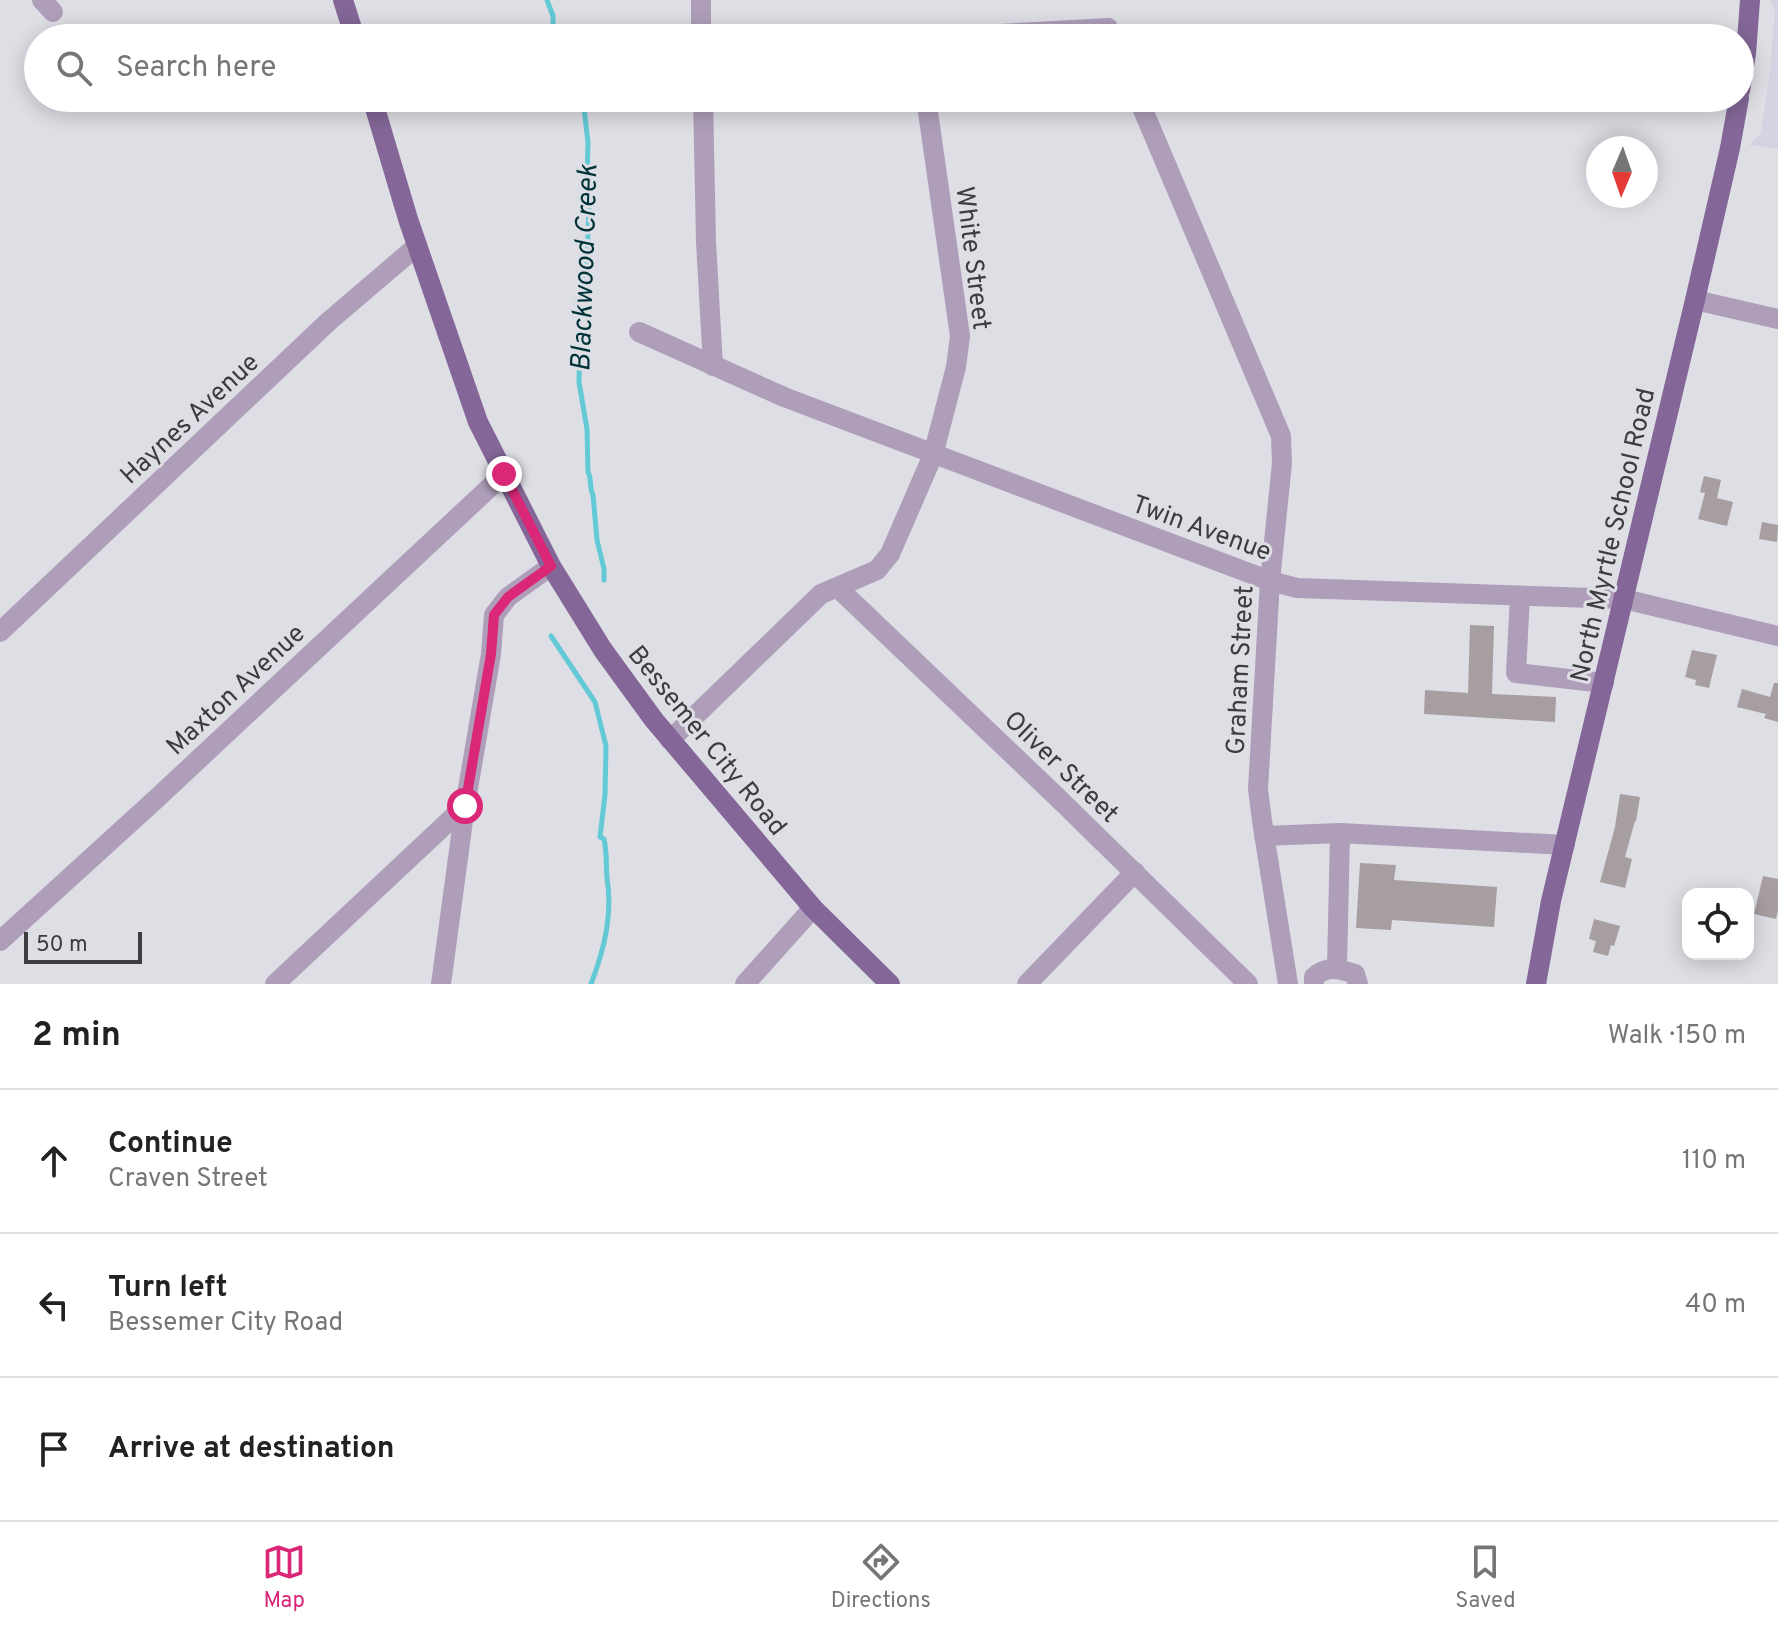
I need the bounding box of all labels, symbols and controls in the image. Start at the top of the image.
search box [24,24,1754,112]
icon: search [52,46,96,90]
text: Search here [116,50,276,87]
north arrow [1586,136,1658,208]
water label: Blackwood Creek [564,163,608,372]
street label: White Street [946,185,997,332]
street label: Haynes Avenue [114,347,267,493]
street label: North Myrtle School Road [1565,385,1664,686]
route end [486,456,522,492]
street label: Twin Avenue [1127,489,1275,570]
street label: Graham Street [1221,585,1262,756]
street label: Maxton Avenue [160,618,313,764]
street label: Bessemer City Road [619,640,793,843]
street label: Oliver Street [996,705,1125,831]
route start [447,788,483,824]
map controls [1682,888,1754,960]
button: locate [1682,888,1754,960]
scale bar [24,928,142,964]
text: 50 m [36,932,88,959]
text: 2 min [32,1015,121,1058]
text: Walk · 150 m [1608,1020,1746,1053]
text: Continue [108,1126,233,1163]
icon: ahead [32,1139,76,1183]
text: 110 m [1682,1145,1746,1178]
text: Craven Street [108,1163,268,1196]
text: Turn left [108,1270,228,1307]
icon: left [32,1283,76,1327]
text: 40 m [1685,1289,1746,1322]
text: Bessemer City Road [108,1307,343,1340]
icon: arrive [32,1427,76,1471]
text: Arrive at destination [108,1431,394,1468]
tab: Map [262,1540,306,1615]
tab: Directions [831,1540,931,1615]
tab: Saved [1455,1540,1516,1615]

